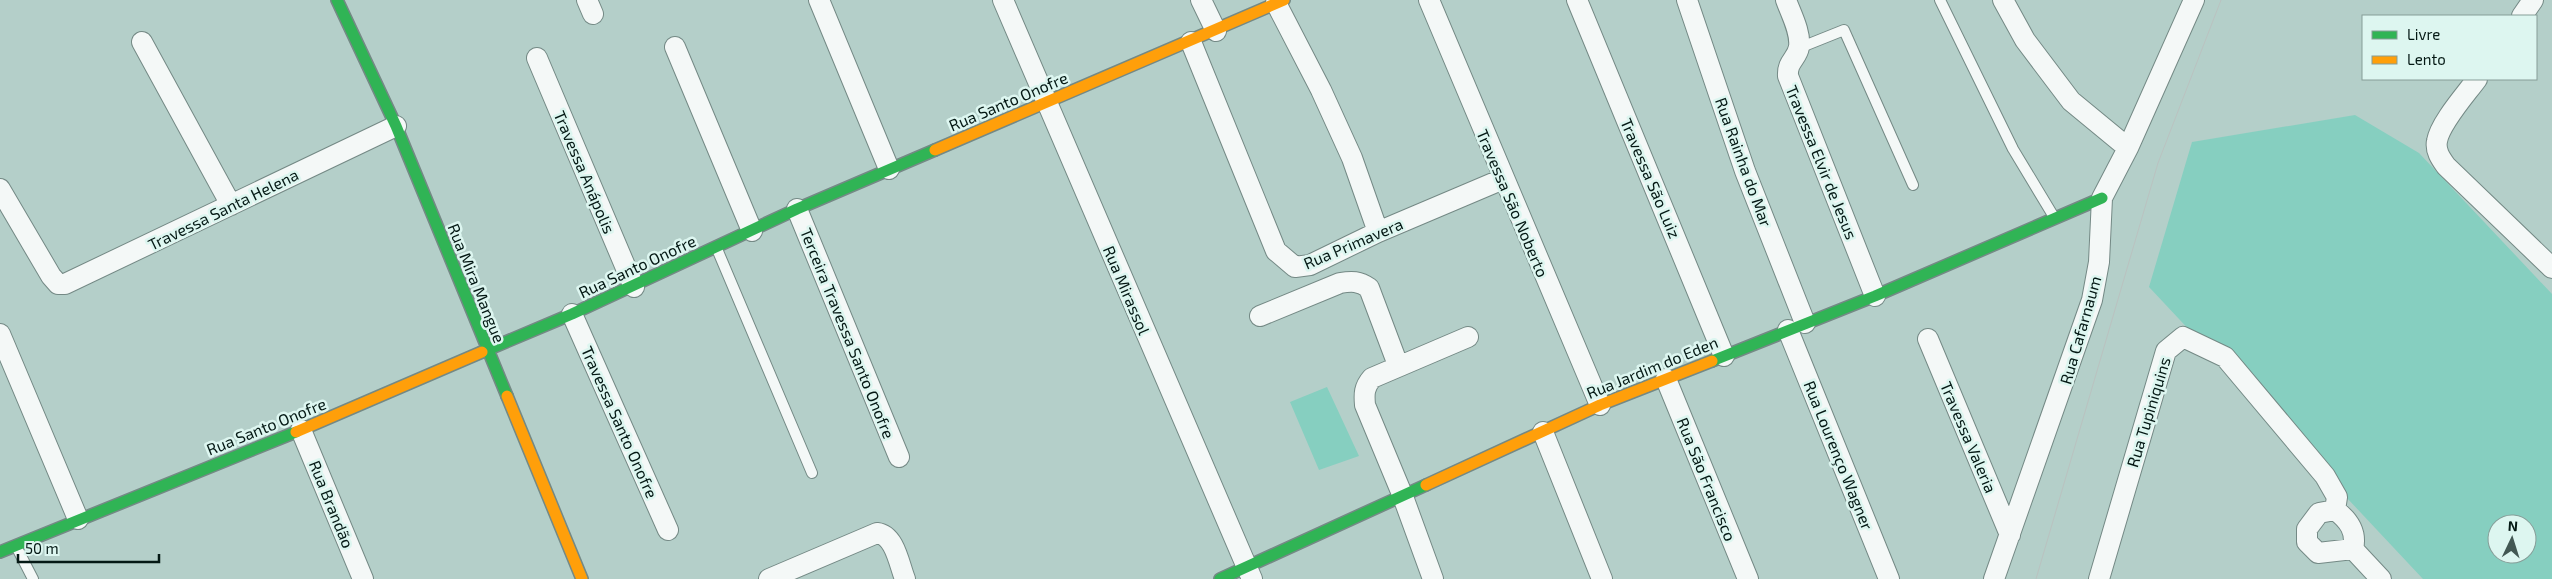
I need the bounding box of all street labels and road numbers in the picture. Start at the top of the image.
street label: Rua Santo Onofre [946,67,1070,135]
street label: Travessa Elvir de Jesus [1782,82,1862,242]
street label: Rua Rainha do Mar [1712,95,1776,230]
street label: Travessa Anápolis [551,108,619,236]
street label: Travessa São Luiz [1617,115,1685,241]
street label: Travessa São Noberto [1473,126,1553,280]
street label: Travessa Santa Helena [145,164,301,254]
street label: Rua Primavera [1300,214,1406,272]
street label: Rua Mira Mangue [444,221,510,345]
street label: Terceira Travessa Santo Onofre [797,225,899,441]
street label: Rua Santo Onofre [575,231,699,301]
street label: Rua Mirassol [1100,243,1154,338]
street label: Rua Cafarnaum [2055,274,2105,386]
street label: Rua Jardim do Eden [1583,332,1721,402]
street label: Travessa Santo Onofre [578,343,662,501]
street label: Rua Tupiniquins [2122,355,2174,469]
street label: Rua Lourenço Wagner [1799,378,1878,533]
street label: Travessa Valeria [1937,379,2001,495]
street label: Rua Santo Onofre [204,393,328,459]
street label: Rua São Francisco [1674,415,1740,543]
street label: Rua Brandão [306,457,358,551]

